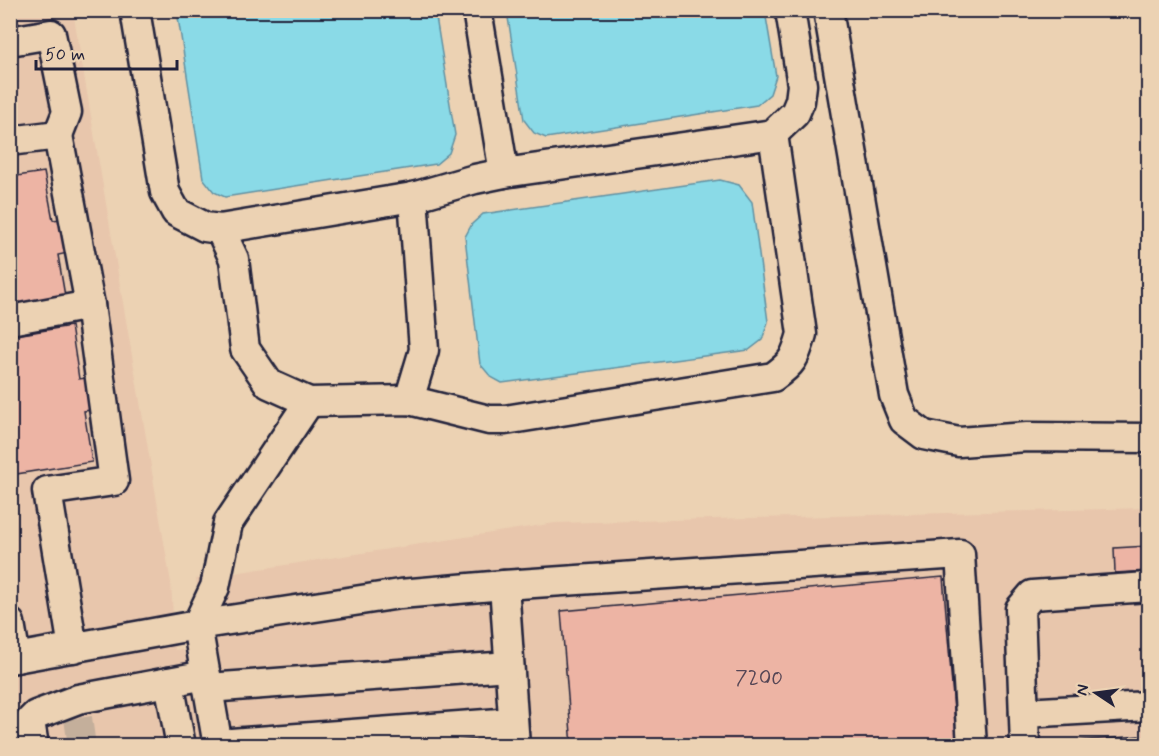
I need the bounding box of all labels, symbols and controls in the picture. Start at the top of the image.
scale bar [36,33,177,71]
text: 50 m [45,43,85,67]
north arrow [1066,663,1126,723]
house number: 7200 [735,664,783,692]
text: N [1071,682,1094,698]

